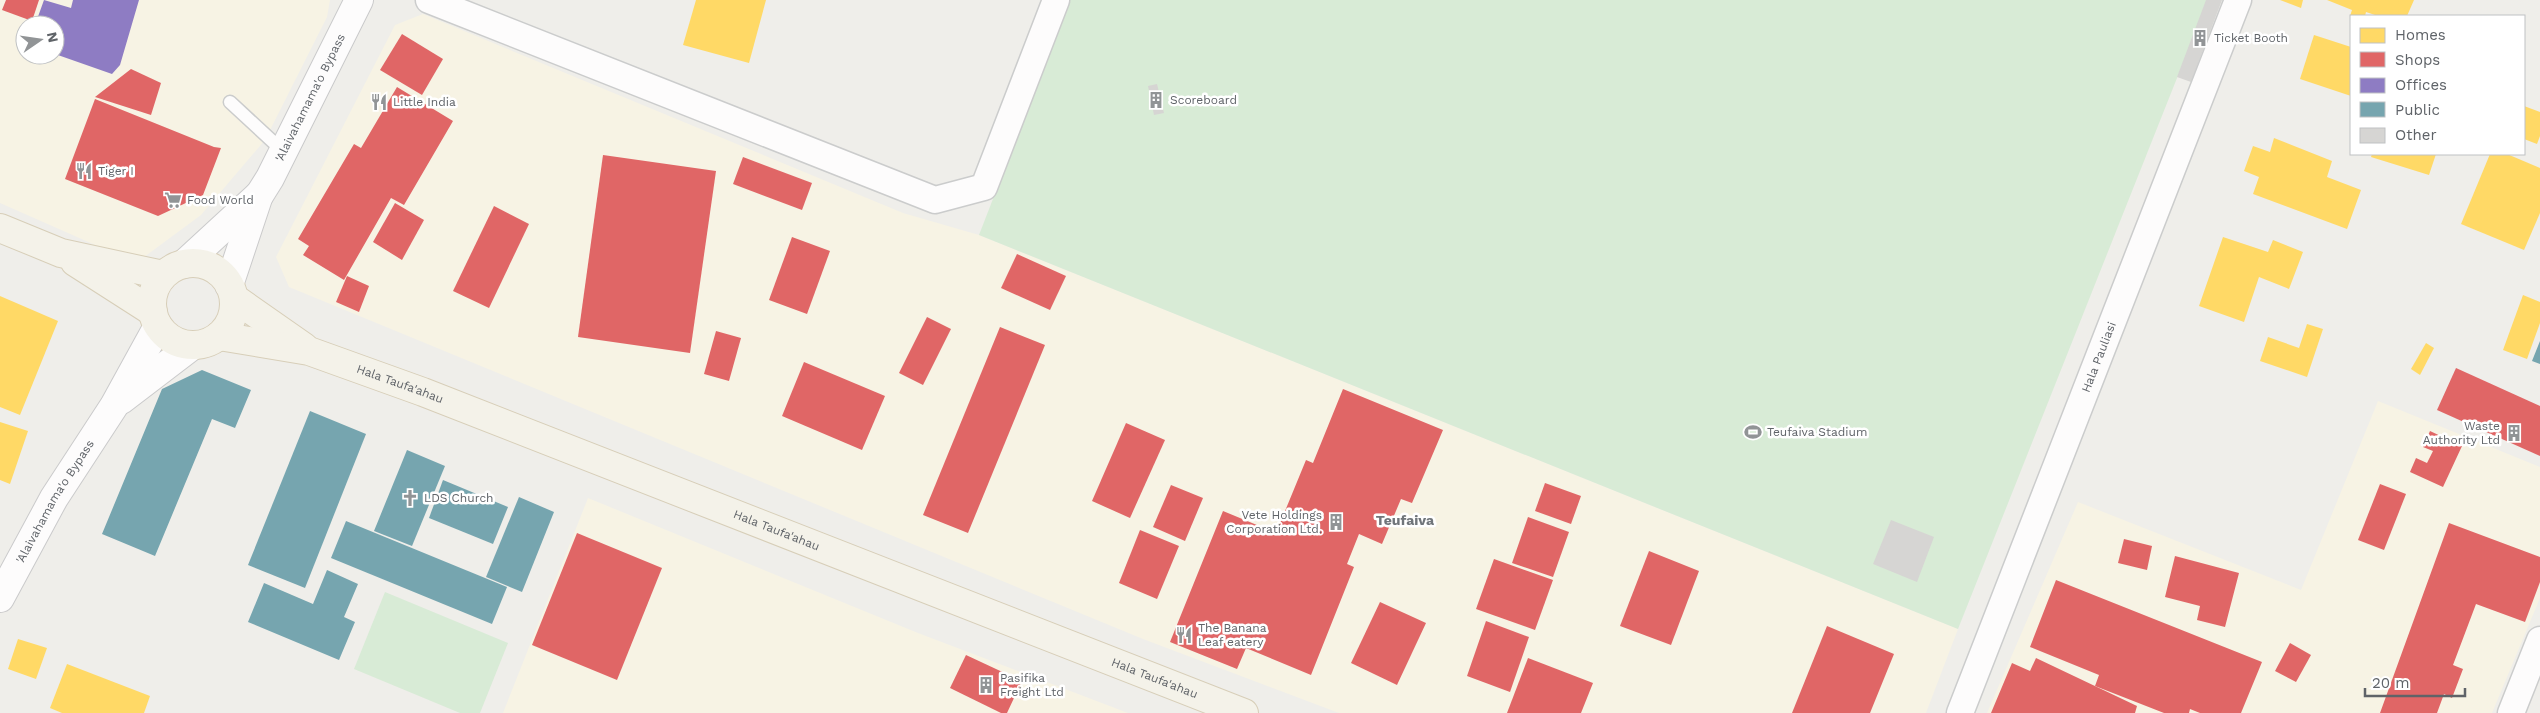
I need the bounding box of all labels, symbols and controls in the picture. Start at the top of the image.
north arrow [15,15,65,65]
legend [2350,15,2525,155]
text: Homes [2395,26,2446,44]
building icon: Ticket Booth [2190,28,2210,48]
text: N [44,30,62,44]
street label: 'Alaivahamama'o Bypass [272,31,348,164]
place label: Ticket Booth [2214,31,2288,45]
text: Shops [2395,51,2440,69]
text: Offices [2395,76,2447,94]
building icon: Scoreboard [1146,90,1166,110]
restaurant icon: Little India [369,92,389,112]
place label: Scoreboard [1170,93,1237,107]
place label: Little India [393,95,456,109]
text: Public [2395,101,2440,119]
text: Other [2395,126,2437,144]
restaurant icon: Tiger I [74,161,94,181]
place label: Tiger I [98,164,134,178]
supermarket icon: Food World [163,190,183,210]
place label: Food World [187,193,254,207]
street label: Hala Pauliasi [2079,320,2119,394]
street label: Hala Taufa'ahau [355,362,445,406]
place label: Waste Authority Ltd [2423,419,2500,447]
sports icon: Teufaiva Stadium [1743,422,1763,442]
building icon: Waste Authority Ltd [2504,423,2524,443]
place label: Teufaiva Stadium [1767,425,1867,439]
street label: 'Alaivahamama'o Bypass [13,437,97,566]
church icon: LDS Church [400,488,420,508]
place label: LDS Church [424,491,494,505]
street label: Hala Taufa'ahau [731,507,822,553]
place label: Vete Holdings Corporation Ltd. [1226,508,1322,536]
building icon: Vete Holdings Corporation Ltd. [1326,512,1346,532]
district label: Teufaiva [1376,512,1435,528]
place label: The Banana Leaf eatery [1198,621,1267,649]
restaurant icon: The Banana Leaf eatery [1174,625,1194,645]
street label: Hala Taufa'ahau [1110,655,1200,701]
scale bar [2365,666,2465,698]
place label: Pasifika Freight Ltd [1000,671,1064,699]
text: 20 m [2372,674,2410,692]
building icon: Pasifika Freight Ltd [976,675,996,695]

